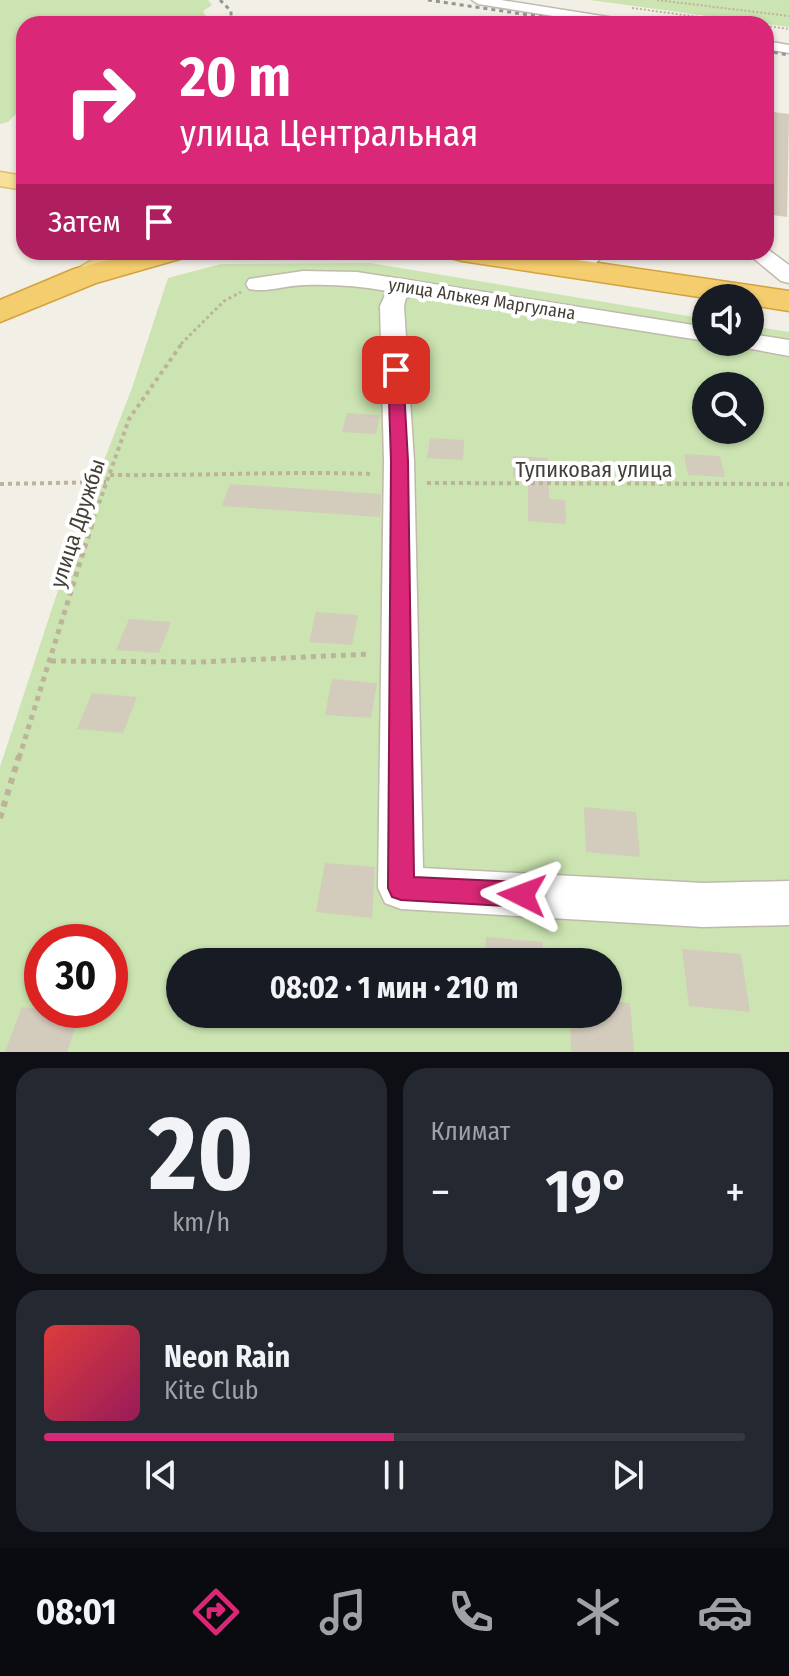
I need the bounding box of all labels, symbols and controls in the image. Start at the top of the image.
text: 20 m [180,44,291,111]
icon: right [48,48,152,152]
text: улица Центральная [180,112,478,156]
icon: arrive [137,200,181,244]
text: Затем [48,204,121,240]
street label: улица Алькея Маргулана [387,273,577,325]
map controls [692,284,764,444]
button: sound [692,284,764,356]
pin [362,336,430,404]
icon: arrive [374,348,418,392]
button: search [692,372,764,444]
street label: улица Дружбы [44,455,111,591]
street label: Тупиковая улица [515,456,673,483]
position arrow [480,853,564,937]
speed limit sign: 30 [24,924,128,1028]
text: 08:02 · 1 мин · 210 m [270,970,518,1006]
text: 20 [149,1092,254,1217]
text: Климат [431,1116,510,1147]
text: 19° [545,1156,630,1228]
text: − [431,1166,450,1219]
text: + [725,1166,745,1219]
text: km/h [172,1207,230,1238]
text: Neon Rain [164,1339,290,1375]
text: Kite Club [164,1375,259,1406]
icon: previous [139,1453,183,1497]
icon: pause [372,1453,416,1497]
icon: next [606,1453,650,1497]
icon: directions [188,1584,244,1640]
icon: music [315,1584,371,1640]
icon: phone [443,1584,499,1640]
icon: climate [570,1584,626,1640]
icon: car [697,1584,753,1640]
text: 08:01 [36,1590,117,1634]

